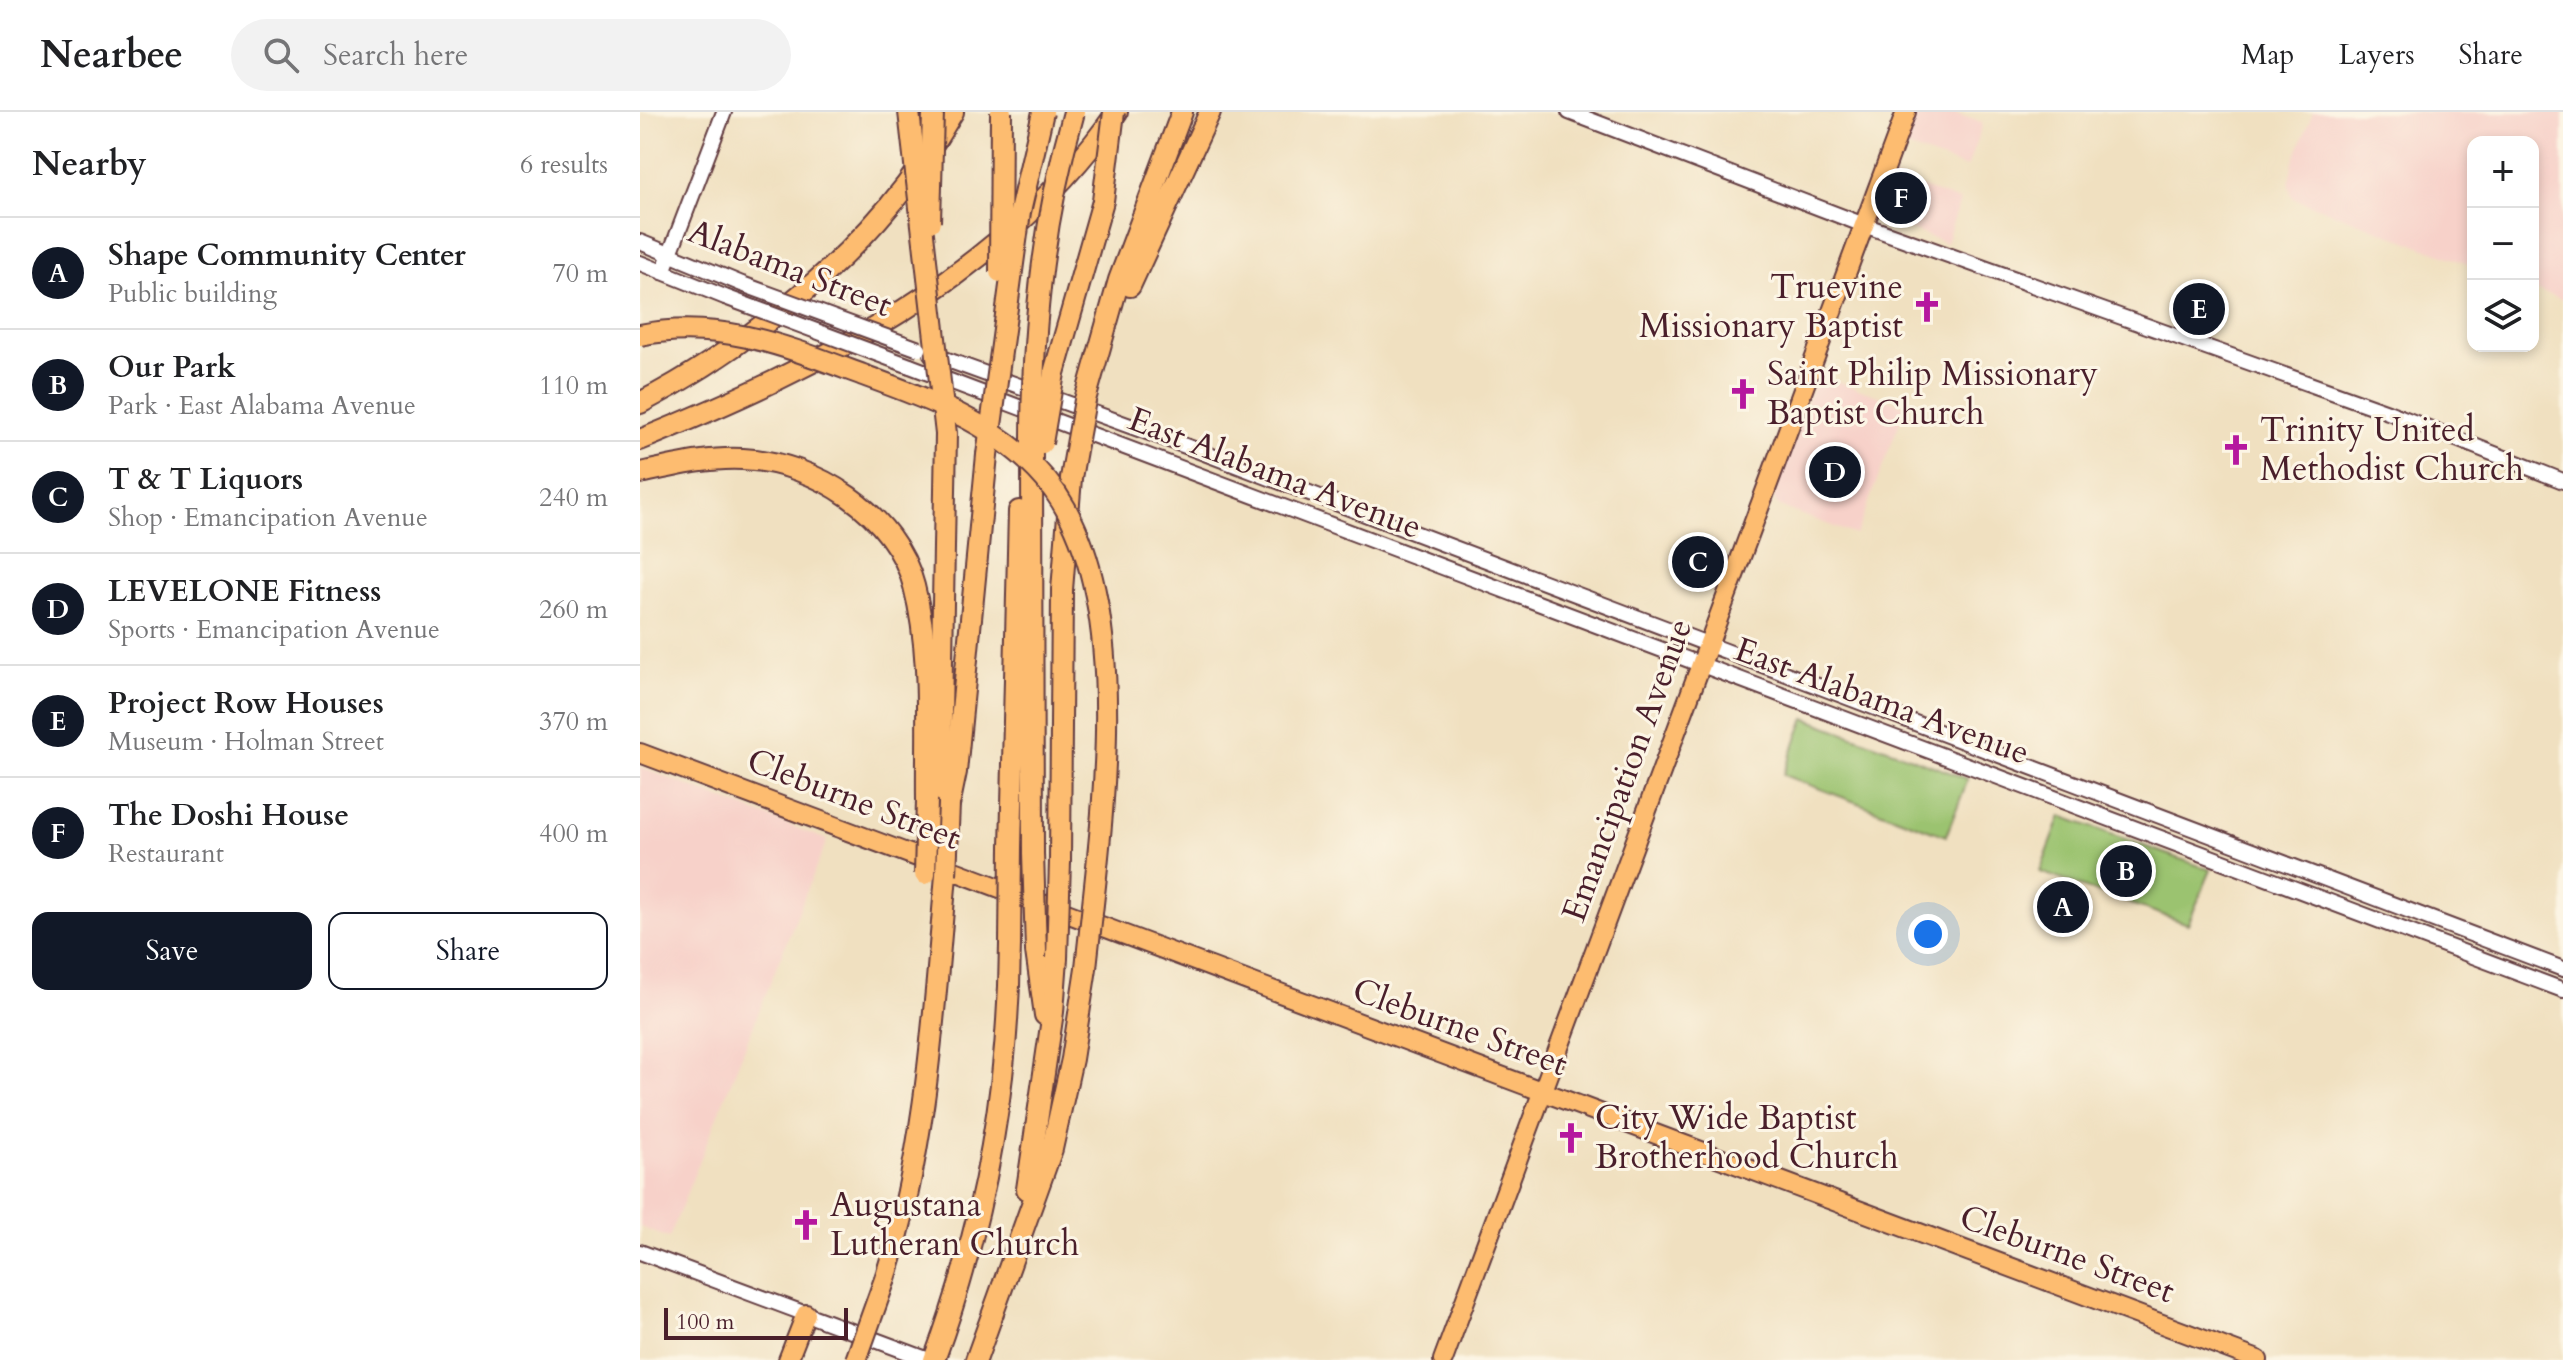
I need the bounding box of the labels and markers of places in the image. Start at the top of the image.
pin: F [1875,168,1927,228]
place label: Truevine Missionary Baptist [1639,264,1903,349]
pin: E [2173,279,2225,339]
church icon: Truevine Missionary Baptist [1910,290,1944,324]
place label: Saint Philip Missionary Baptist Church [1767,351,2098,436]
church icon: Saint Philip Missionary Baptist Church [1726,377,1760,411]
place label: Trinity United Methodist Church [2260,407,2524,492]
church icon: Trinity United Methodist Church [2219,433,2253,467]
pin: D [1809,442,1861,502]
pin: C [1672,532,1724,592]
pin: B [2100,841,2152,901]
pin: A [2037,877,2089,937]
place label: City Wide Baptist Brotherhood Church [1595,1095,1899,1180]
church icon: City Wide Baptist Brotherhood Church [1554,1121,1588,1155]
place label: Augustana Lutheran Church [830,1182,1080,1267]
church icon: Augustana Lutheran Church [789,1208,823,1242]

